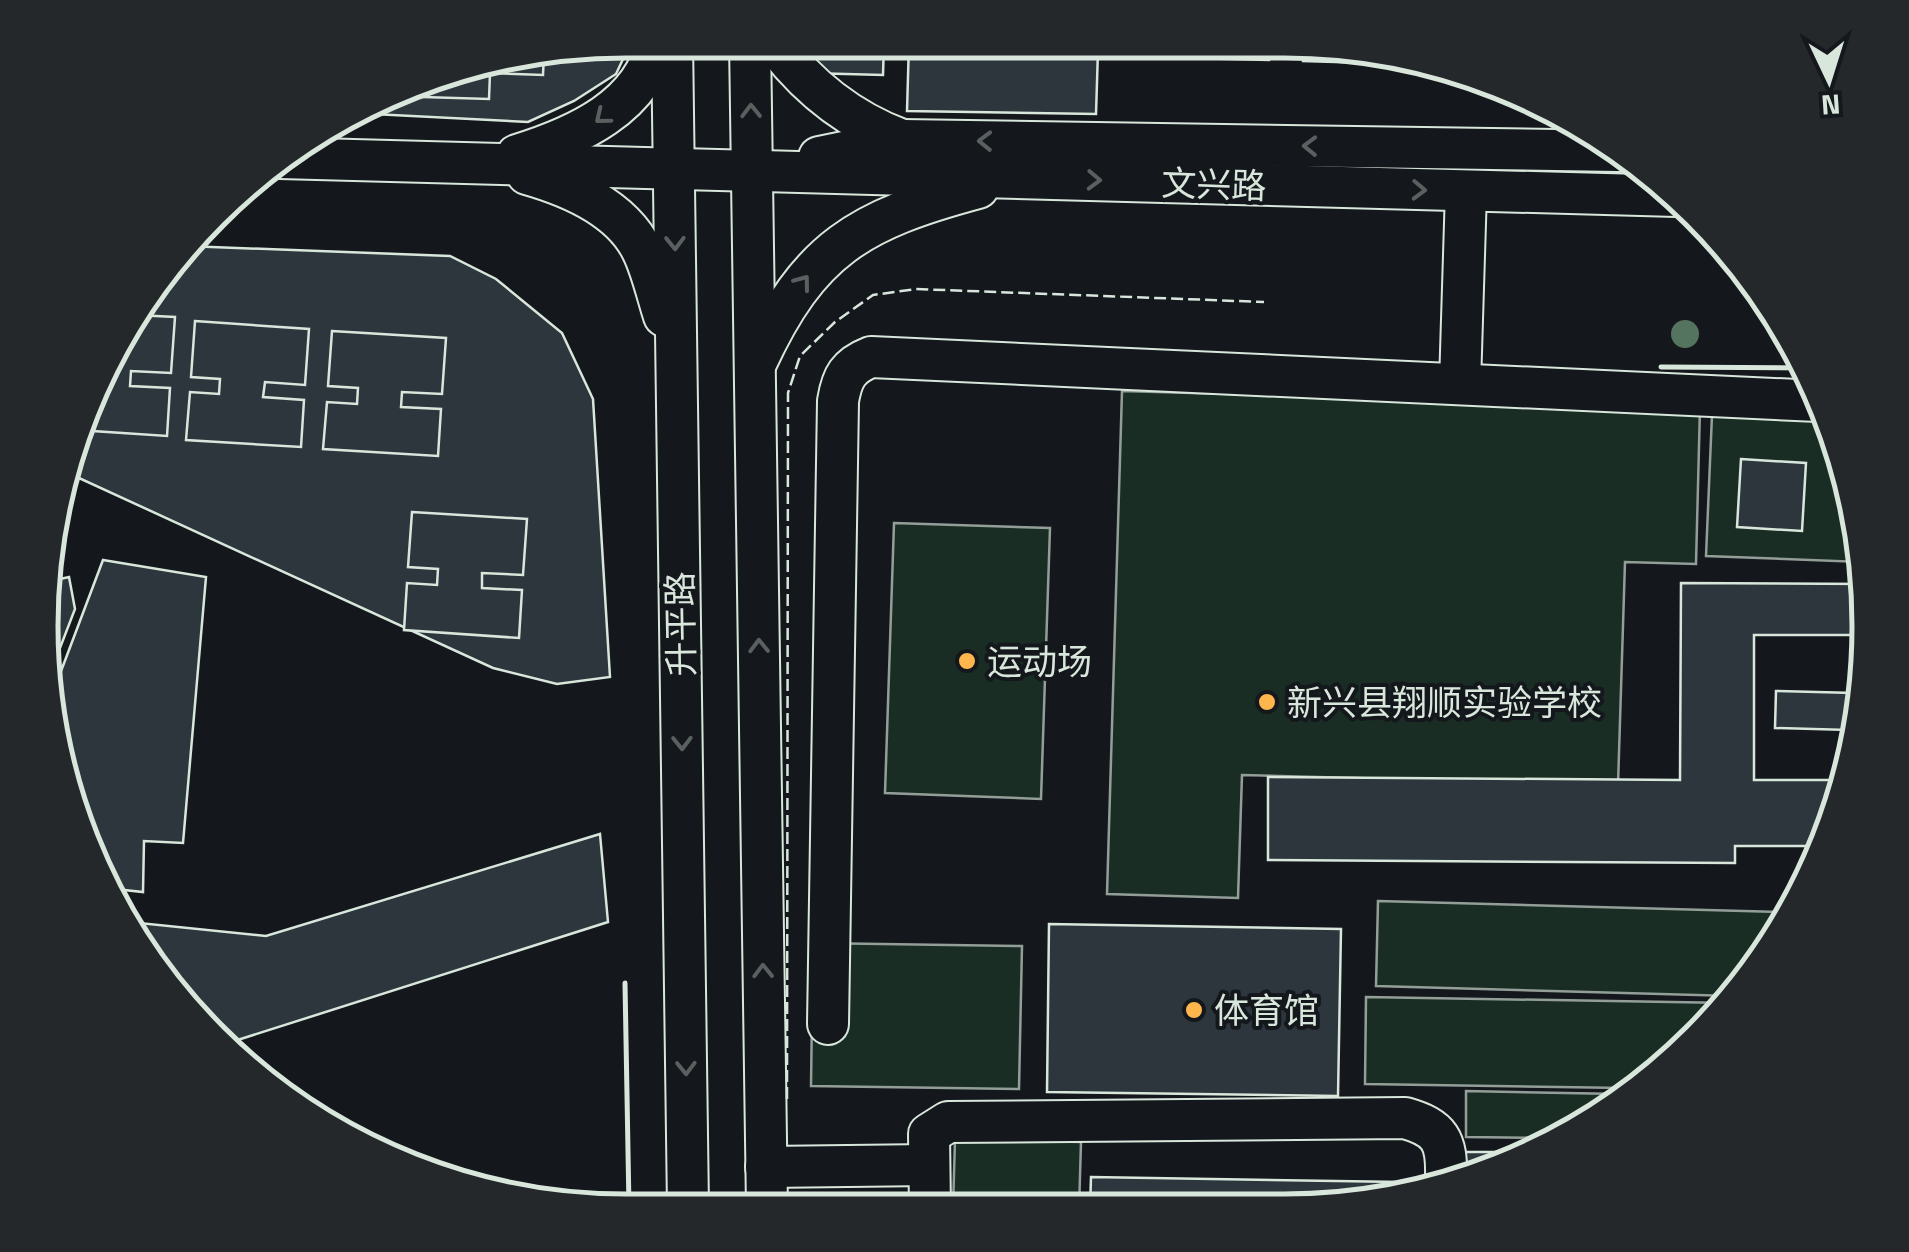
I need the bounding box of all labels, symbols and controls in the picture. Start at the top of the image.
north arrow [1779,30,1879,130]
text: N [1820,83,1842,128]
one-way arrow [740,102,761,118]
one-way arrow [595,106,613,123]
one-way arrow [977,130,992,152]
one-way arrow [1302,135,1318,157]
street label: 文兴路 [1161,155,1267,213]
one-way arrow [1086,170,1102,191]
one-way arrow [1411,179,1427,200]
one-way arrow [664,235,685,251]
one-way arrow [792,275,809,293]
street label: 升平路 [652,571,708,677]
place label: 运动场 [987,634,1092,688]
one-way arrow [748,637,769,653]
marker: 运动场 [956,650,978,672]
place label: 新兴县翔顺实验学校 [1287,675,1602,729]
marker: 新兴县翔顺实验学校 [1256,691,1278,713]
one-way arrow [671,735,692,751]
one-way arrow [753,962,774,978]
place label: 体育馆 [1214,983,1319,1037]
marker: 体育馆 [1183,999,1205,1021]
one-way arrow [675,1060,697,1076]

